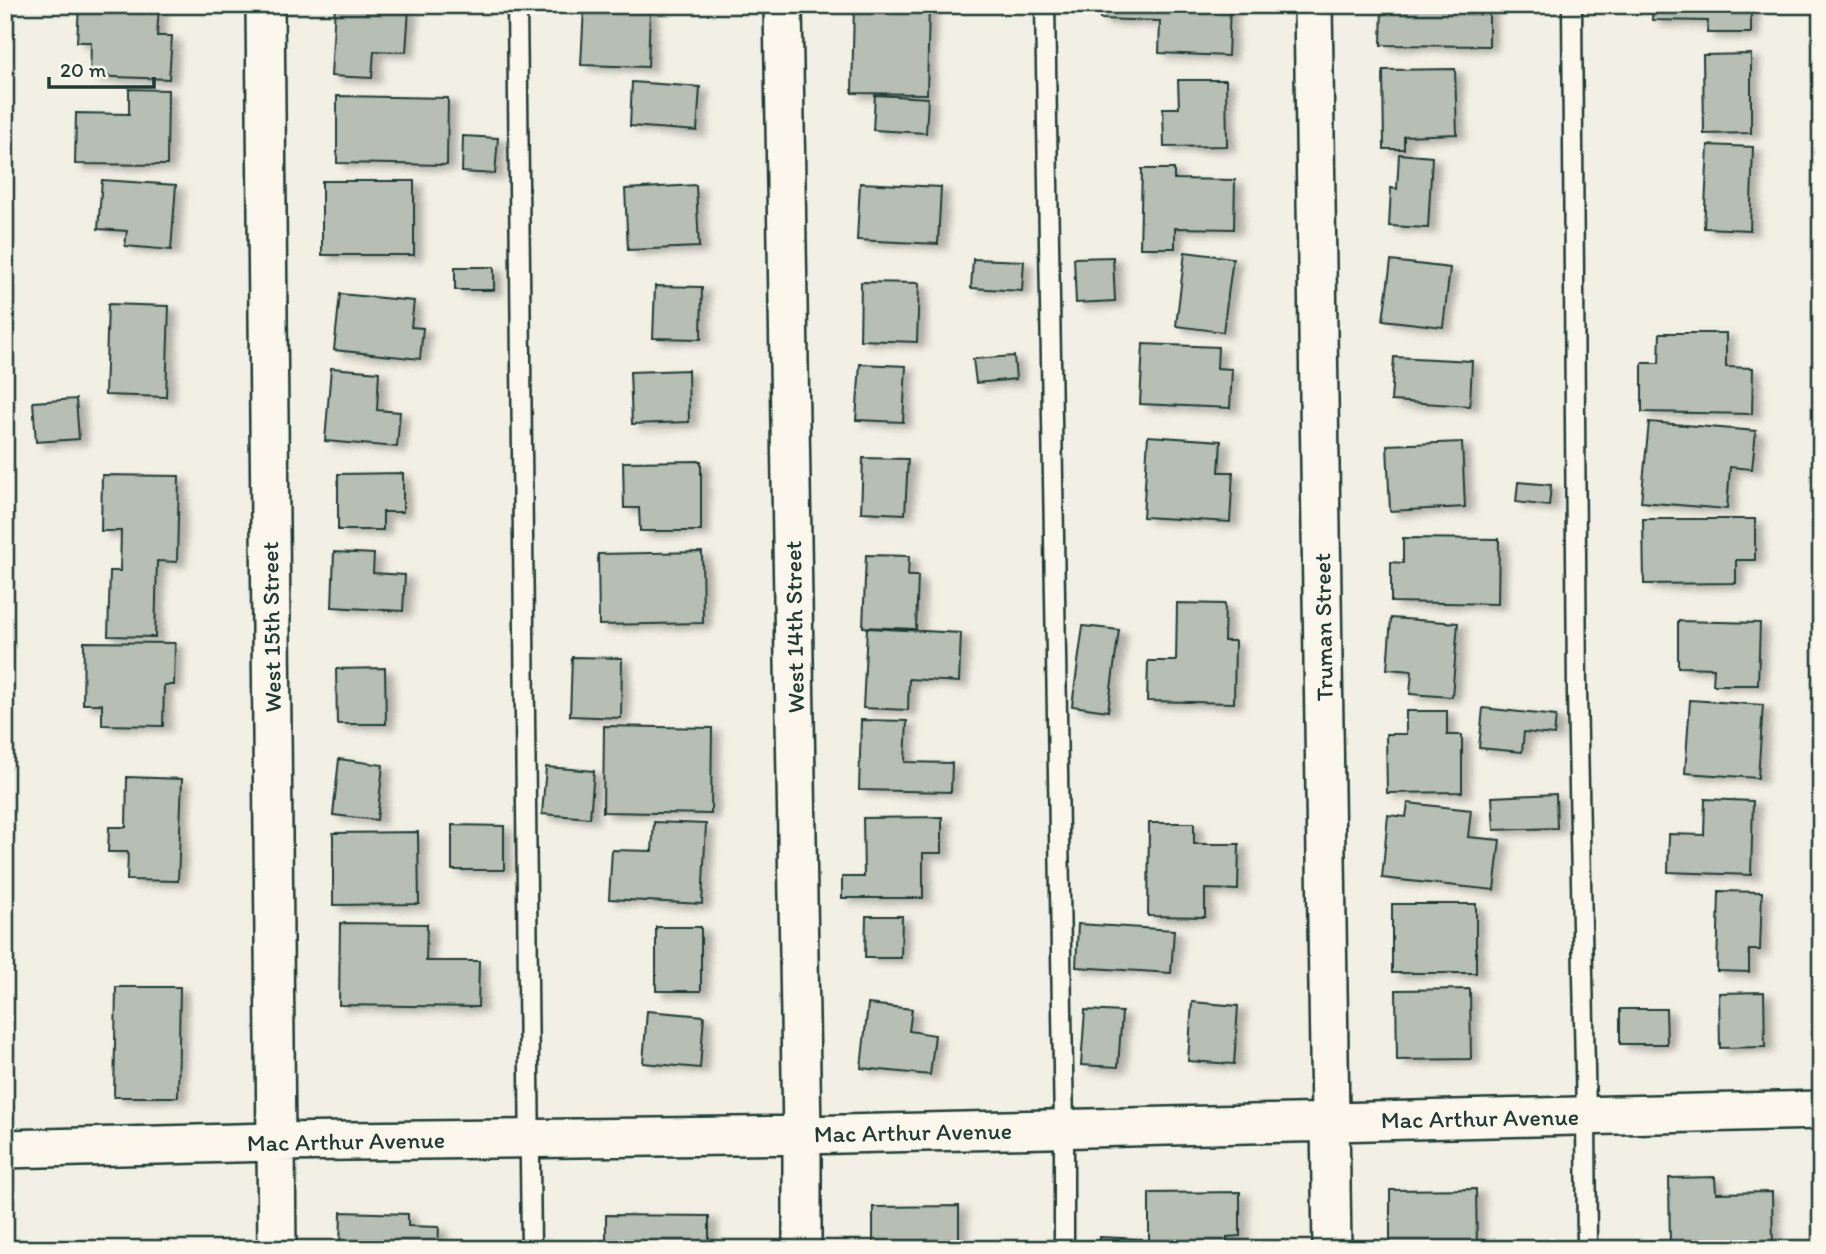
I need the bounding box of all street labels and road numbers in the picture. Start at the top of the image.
street label: West 14th Street [778,540,810,714]
street label: West 15th Street [255,541,287,713]
street label: Truman Street [1307,553,1339,701]
street label: Mac Arthur Avenue [1381,1102,1579,1134]
street label: Mac Arthur Avenue [814,1116,1012,1148]
street label: Mac Arthur Avenue [247,1125,445,1157]

